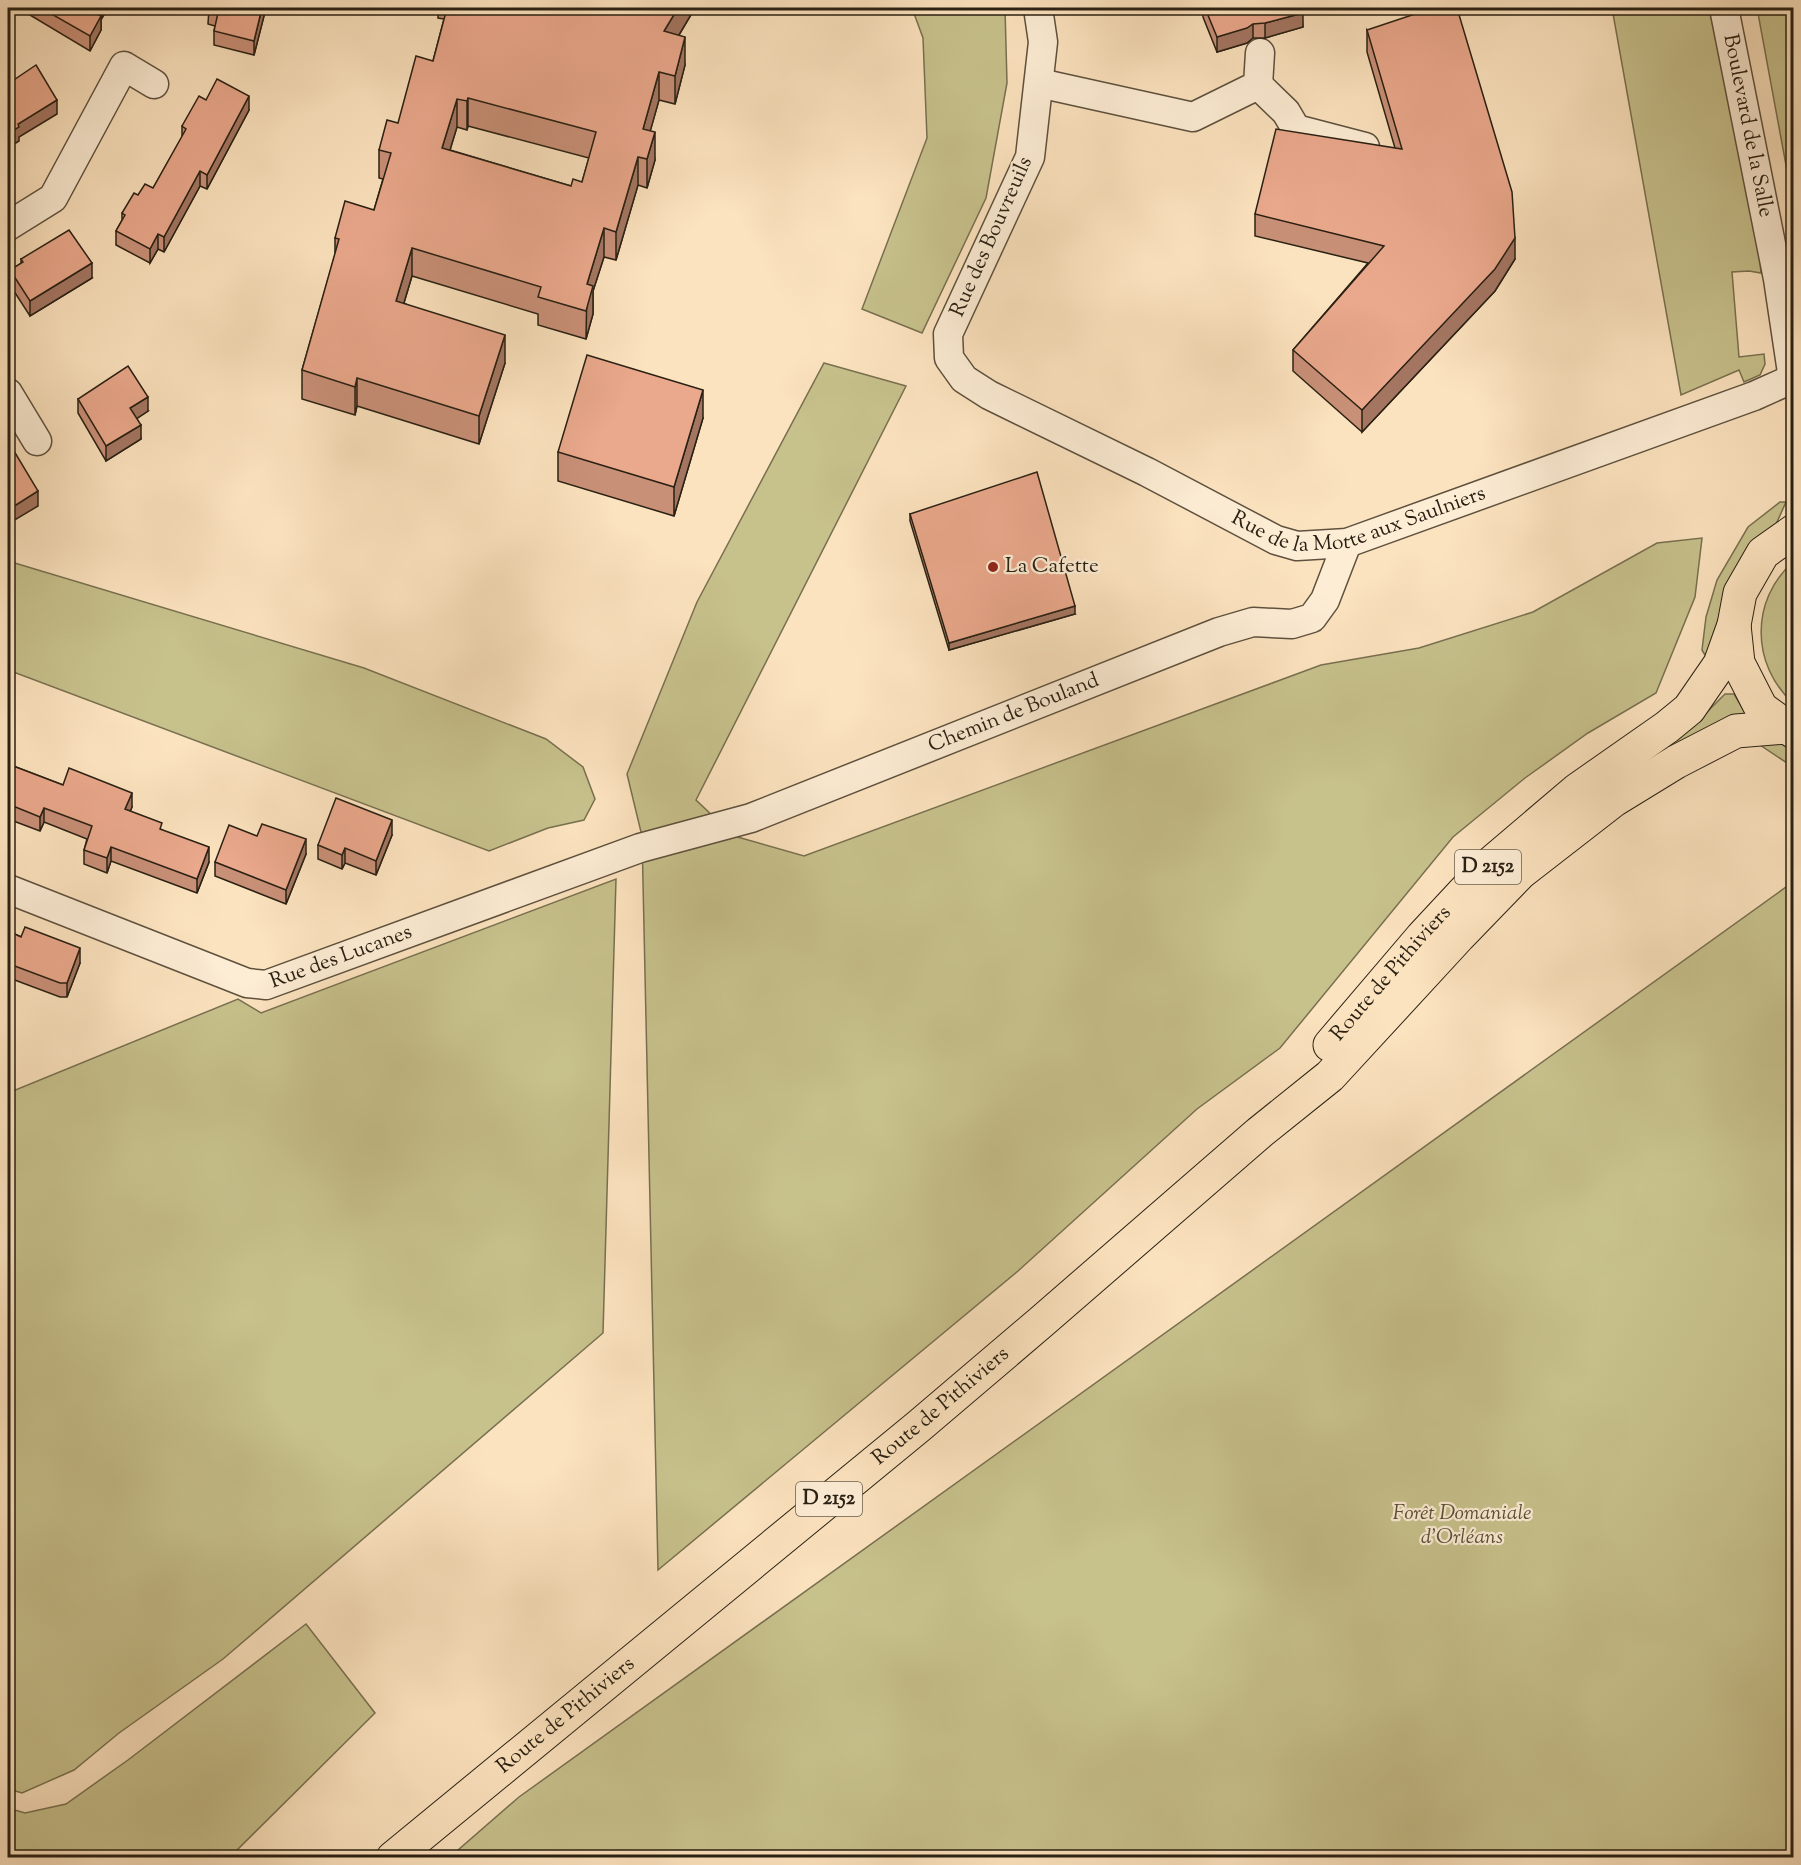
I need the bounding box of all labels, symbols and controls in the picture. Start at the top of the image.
street label: Boulevard de la Salle [1715,32,1780,220]
street label: Rue des Bouvreuils [943,152,1041,322]
street label: Rue de la Motte aux Saulniers [1226,479,1490,561]
place label: La Cafette [1005,552,1099,582]
marker: La Cafette [986,560,1000,574]
street label: Chemin de Bouland [924,666,1104,761]
road number: D 2152 [1455,850,1521,884]
street label: Route de Pithiviers [1324,899,1459,1048]
street label: Rue des Lucanes [266,918,416,997]
street label: Route de Pithiviers [866,1340,1016,1473]
road number: D 2152 [796,1482,862,1516]
park label: Forêt Domaniale d'Orléans [1393,1499,1531,1553]
street label: Route de Pithiviers [490,1650,642,1782]

